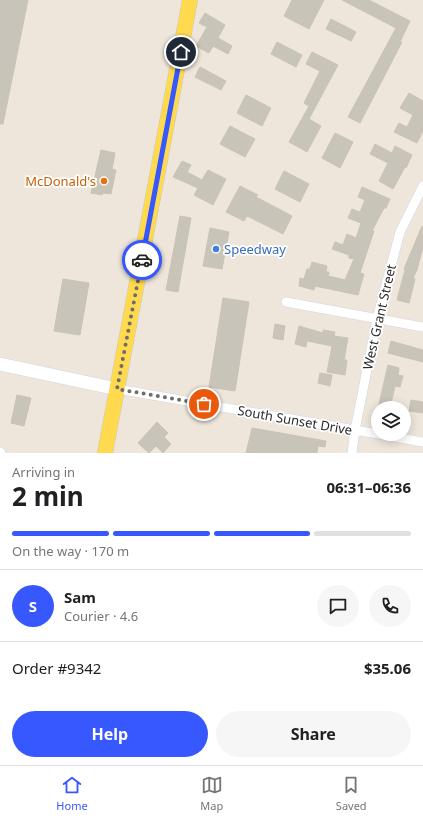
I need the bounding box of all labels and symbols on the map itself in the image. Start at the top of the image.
pin [164,35,198,69]
place label: McDonald's [25,172,96,190]
marker: McDonald's [99,176,109,186]
courier [122,240,162,280]
place label: Speedway [224,240,286,258]
marker: Speedway [211,244,221,254]
street label: West Grant Street [358,262,400,372]
pin [187,387,221,421]
street label: South Sunset Drive [236,401,354,439]

